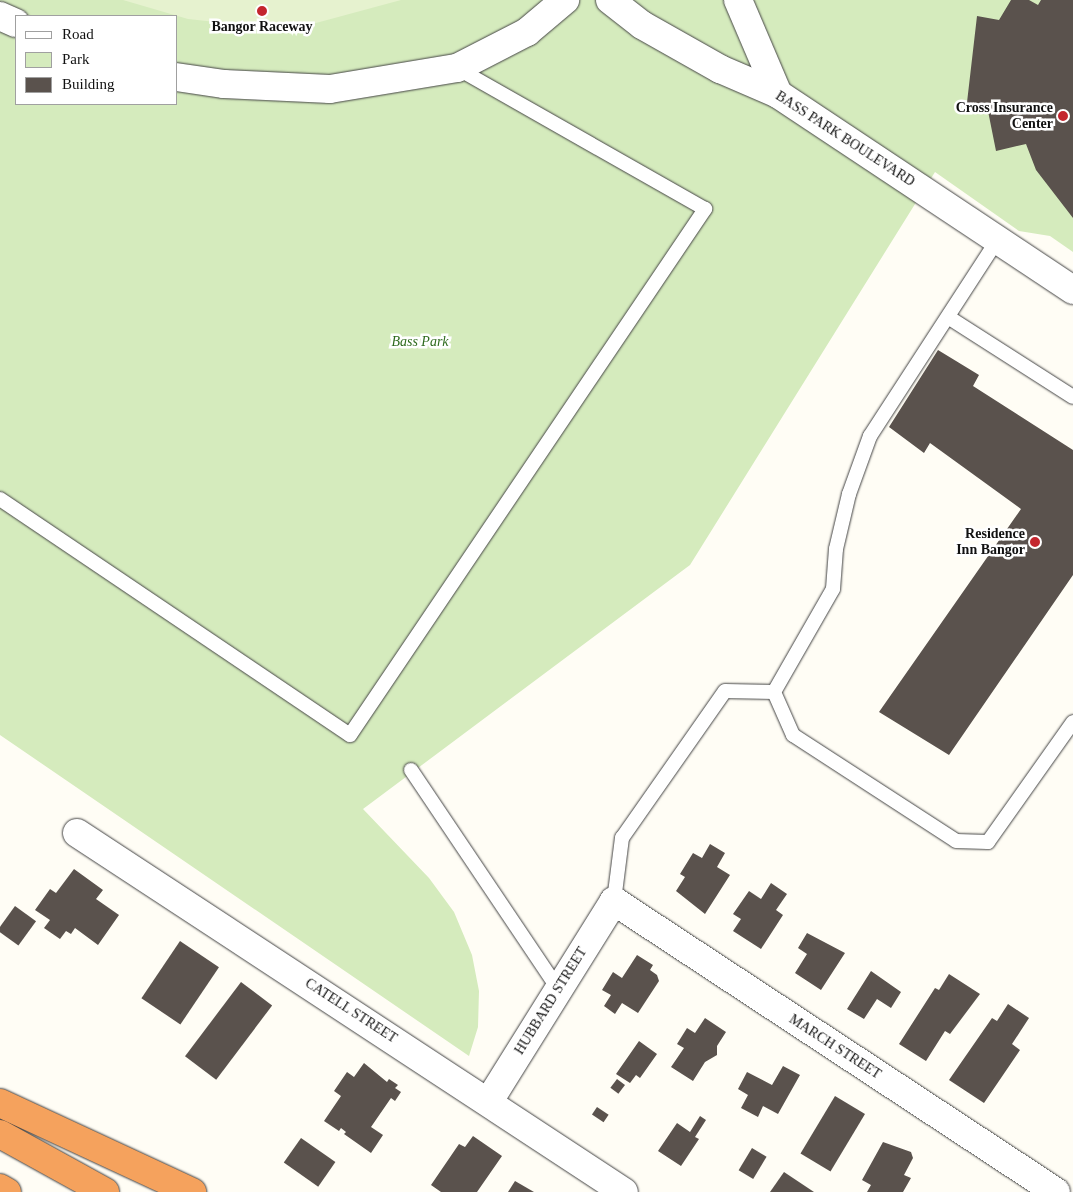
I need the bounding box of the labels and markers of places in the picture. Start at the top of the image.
marker: Bangor Raceway [256,5,268,17]
place label: Bangor Raceway [211,19,313,35]
place label: Cross Insurance Center [956,100,1053,132]
marker: Cross Insurance Center [1057,110,1069,122]
place label: Residence Inn Bangor [956,526,1025,558]
marker: Residence Inn Bangor [1029,536,1041,548]

